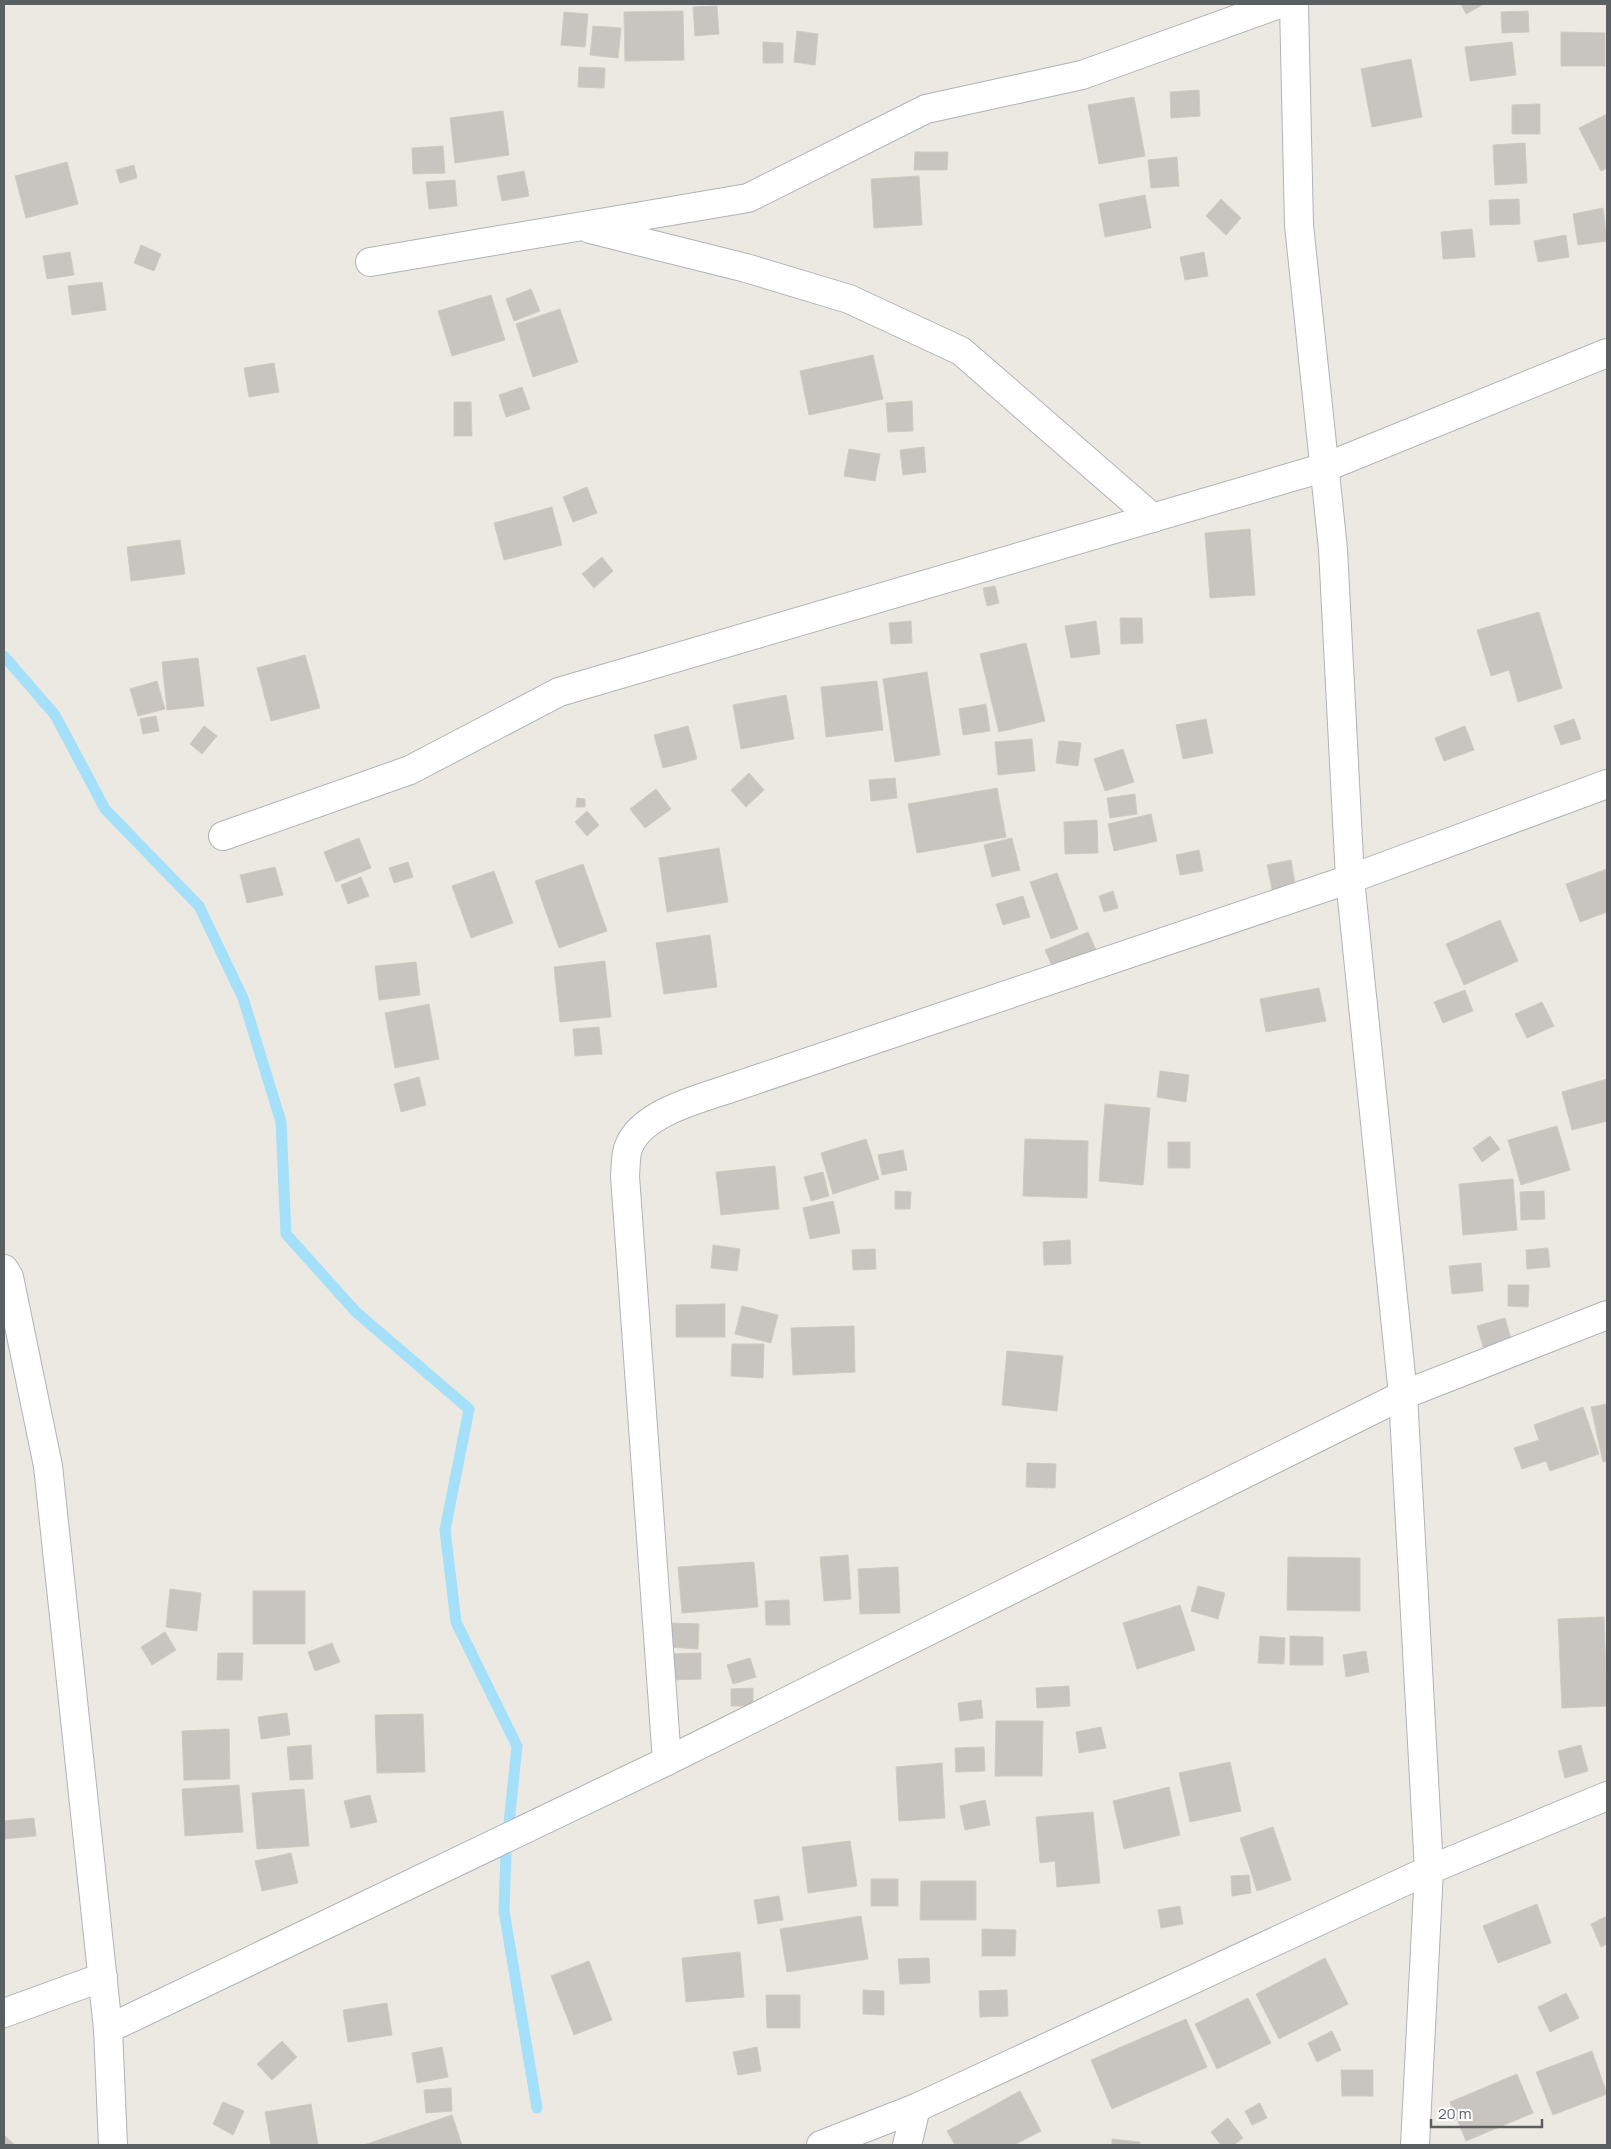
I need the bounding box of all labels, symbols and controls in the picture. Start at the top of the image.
scale bar [1431,2096,1542,2128]
text: 20 m [1438,2103,1471,2124]

